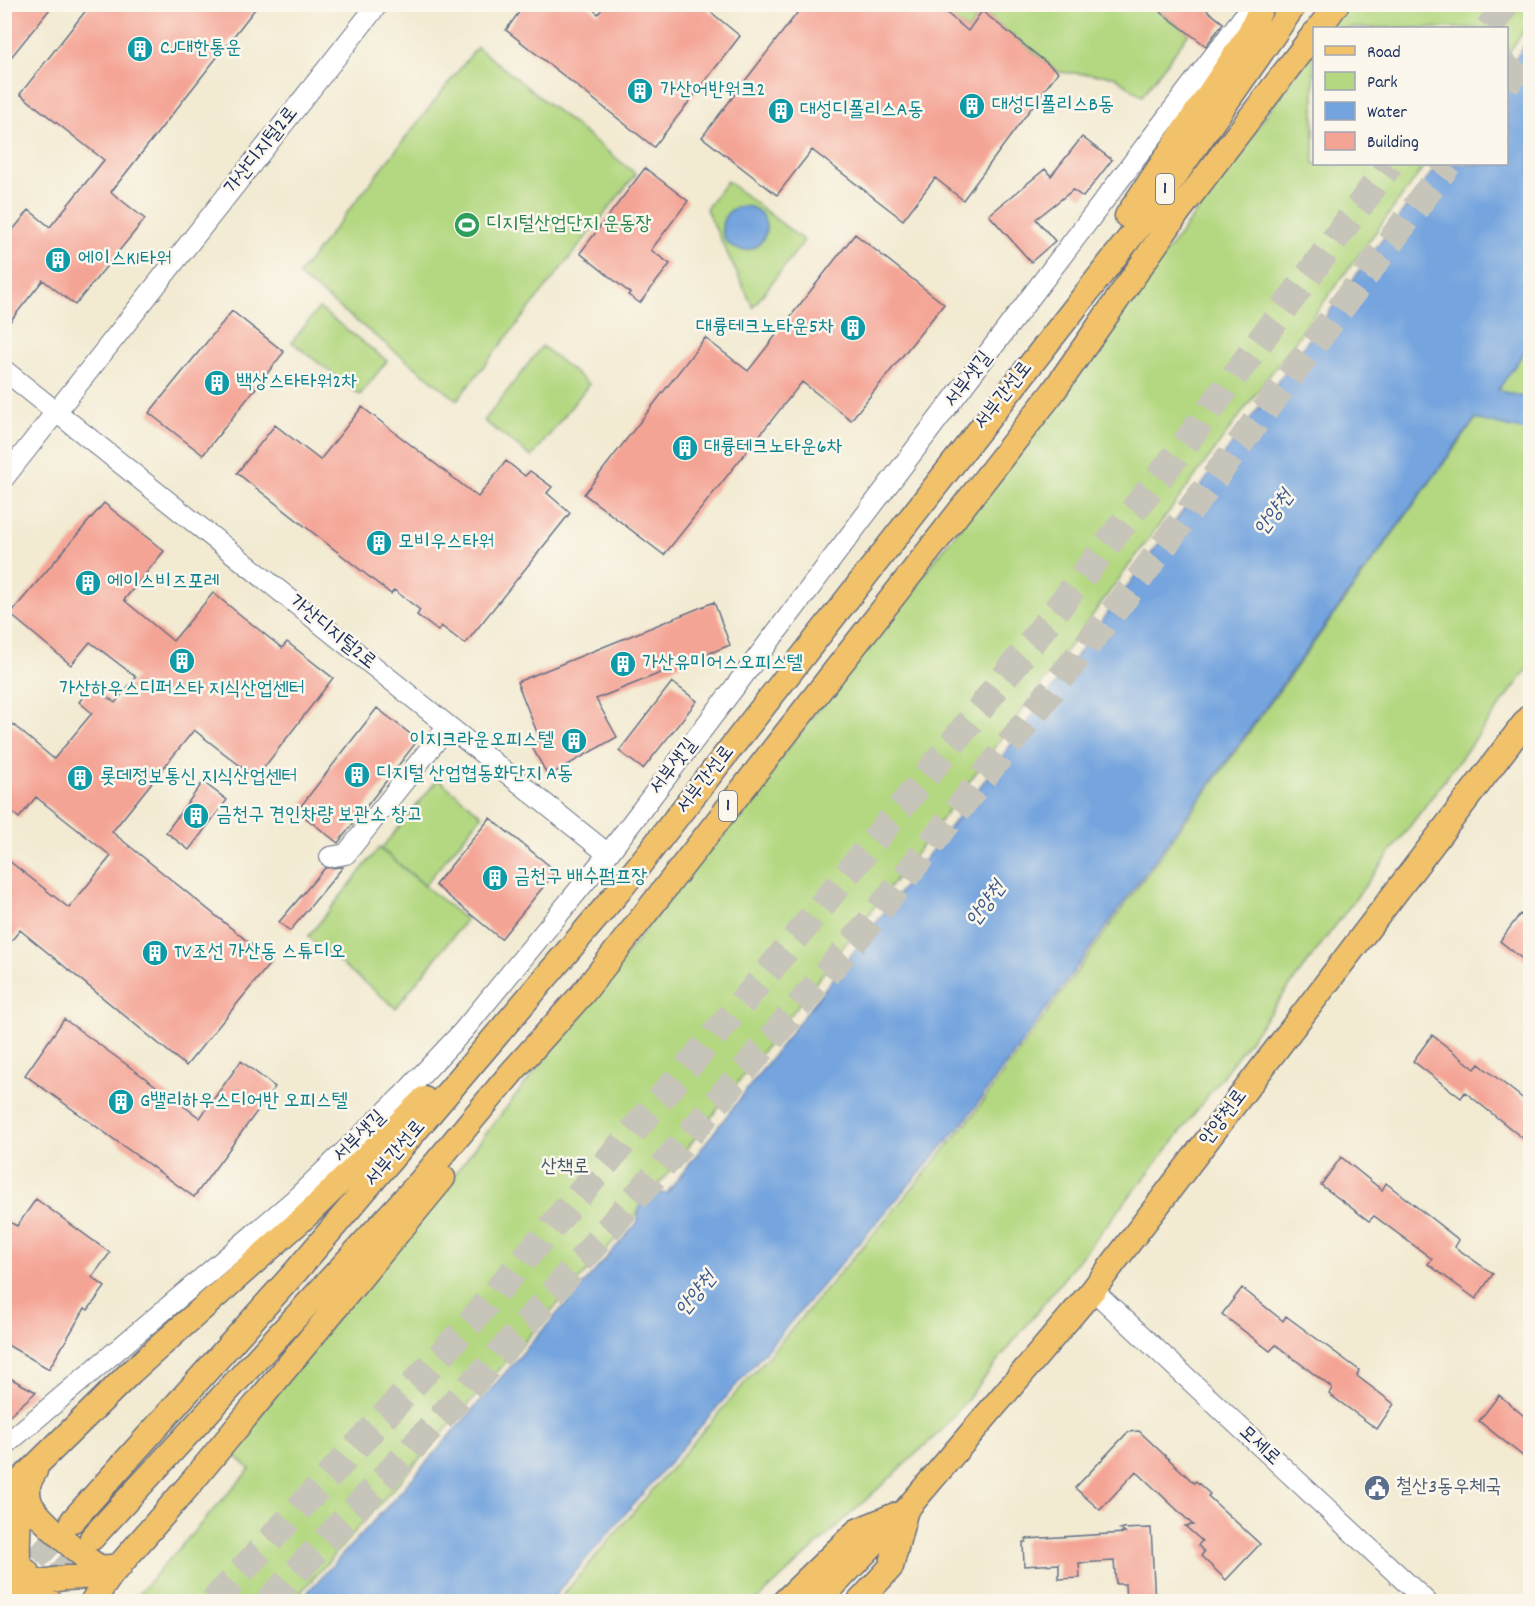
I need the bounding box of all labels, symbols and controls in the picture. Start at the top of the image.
legend [1313,27,1508,165]
building icon: CJ대한통운 [125,34,155,64]
place label: CJ대한통운 [160,35,242,63]
text: Road [1367,41,1401,66]
text: Park [1367,71,1398,96]
building icon: 가산어반워크2 [625,76,655,106]
place label: 가산어반워크2 [660,77,765,105]
building icon: 대성디폴리스B동 [957,91,987,121]
place label: 대성디폴리스B동 [992,92,1114,120]
building icon: 대성디폴리스A동 [766,96,796,126]
place label: 대성디폴리스A동 [800,97,924,125]
street label: 가산디지털2로 [219,101,305,201]
text: Water [1367,101,1407,126]
text: Building [1367,131,1419,156]
road number: 1 [1156,174,1174,204]
sports icon: 디지털산업단지 운동장 [452,210,482,240]
place label: 디지털산업단지 운동장 [486,211,652,239]
building icon: 에이스K1타워 [43,245,73,275]
place label: 에이스K1타워 [78,246,172,274]
building icon: 대륭테크노타운5차 [838,313,868,343]
place label: 대륭테크노타운5차 [696,314,834,342]
street label: 서부샛길 [938,346,1000,414]
street label: 서부간선로 [968,356,1040,436]
building icon: 백상스타타워2차 [202,368,232,398]
place label: 백상스타타워2차 [236,369,357,397]
building icon: 대륭테크노타운6차 [670,433,700,463]
place label: 대륭테크노타운6차 [704,434,843,462]
water label: 안양천 [1248,483,1303,543]
building icon: 모비우스타워 [364,528,394,558]
place label: 모비우스타워 [398,529,495,557]
building icon: 에이스비즈포레 [73,568,103,598]
place label: 에이스비즈포레 [107,569,220,597]
street label: 가산디지털2로 [282,589,382,677]
building icon: 가산하우스디퍼스타 지식산업센터 [167,646,197,676]
building icon: 가산유미어스오피스텔 [608,649,638,679]
place label: 가산유미어스오피스텔 [642,650,803,678]
place label: 가산하우스디퍼스타 지식산업센터 [59,676,305,704]
building icon: 이지크라운오피스텔 [559,726,589,756]
place label: 이지크라운오피스텔 [409,727,554,755]
street label: 서부샛길 [643,733,705,801]
street label: 서부간선로 [670,740,742,820]
building icon: 디지털 산업협동화단지 A동 [342,760,372,790]
place label: 디지털 산업협동화단지 A동 [376,761,573,789]
building icon: 롯데정보통신 지식산업센터 [65,763,95,793]
place label: 롯데정보통신 지식산업센터 [100,764,298,792]
road number: 1 [719,791,737,821]
building icon: 금천구 견인차량 보관소 창고 [181,801,211,831]
place label: 금천구 견인차량 보관소 창고 [216,802,423,830]
building icon: 금천구 배수펌프장 [480,863,510,893]
place label: 금천구 배수펌프장 [514,864,647,892]
water label: 안양천 [960,874,1015,934]
building icon: TV조선 가산동 스튜디오 [140,938,170,968]
place label: TV조선 가산동 스튜디오 [174,939,346,967]
street label: 안양천로 [1193,1084,1255,1152]
building icon: G밸리하우스디어반 오피스텔 [106,1087,136,1117]
place label: G밸리하우스디어반 오피스텔 [140,1088,348,1116]
street label: 서부샛길 [327,1104,393,1170]
street label: 서부간선로 [359,1114,433,1194]
park label: 산책로 [541,1154,589,1182]
water label: 안양천 [669,1264,726,1324]
street label: 모세로 [1232,1419,1286,1473]
public building icon: 철산3동우체국 [1362,1473,1392,1503]
place label: 철산3동우체국 [1396,1474,1501,1502]

